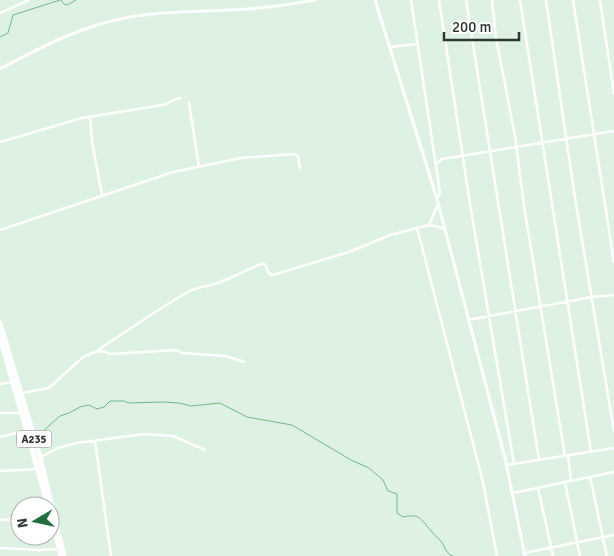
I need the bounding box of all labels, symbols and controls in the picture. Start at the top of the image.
scale bar [444,10,519,42]
text: 200 m [452,18,492,36]
road number: A235 [16,430,52,448]
north arrow [10,496,60,546]
text: N [13,517,32,529]

